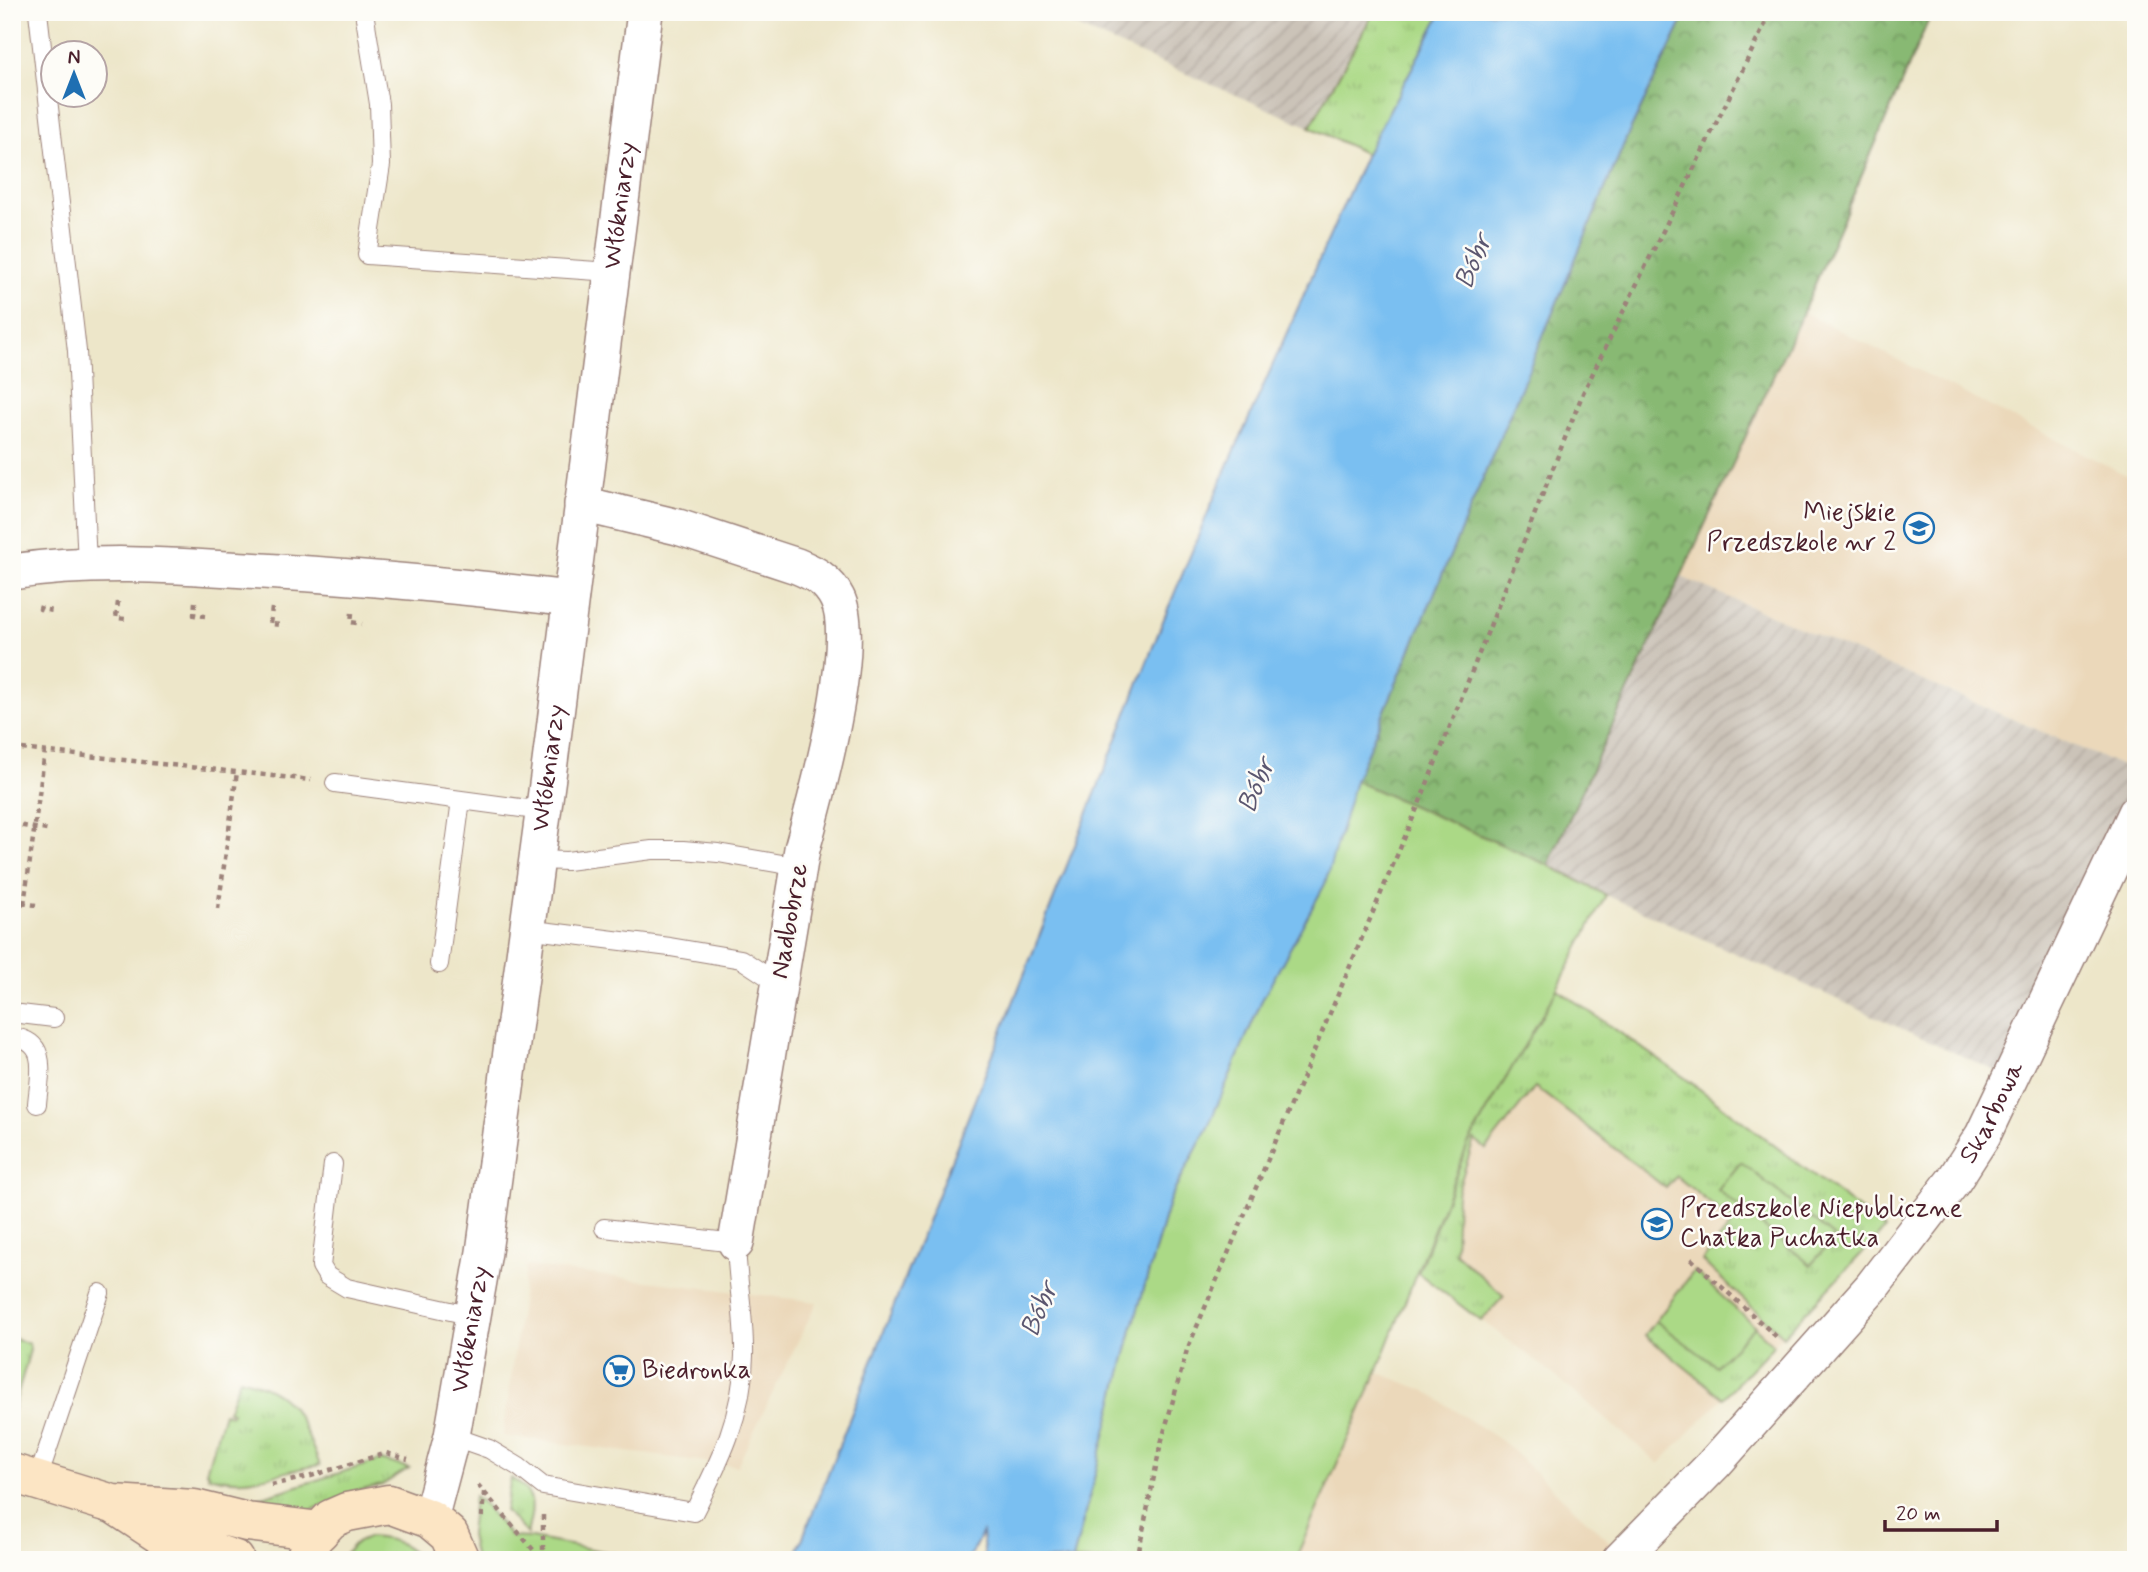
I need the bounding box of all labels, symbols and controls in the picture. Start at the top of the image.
north arrow [38,38,108,108]
text: N [68,46,80,71]
street label: Włókniarzy [596,140,645,271]
water label: Bóbr [1446,226,1503,295]
place label: Miejskie Przedszkole nr 2 [1706,496,1896,560]
school or university icon: Miejskie Przedszkole nr 2 [1902,511,1936,545]
street label: Włókniarzy [524,702,574,834]
water label: Bóbr [1229,750,1286,819]
street label: Nadbobrze [763,861,817,981]
street label: Skarbowa [1952,1056,2033,1170]
place label: Przedszkole Niepubliczne Chatka Puchatka [1680,1192,1963,1256]
school or university icon: Przedszkole Niepubliczne Chatka Puchatka [1640,1207,1674,1241]
street label: Włókniarzy [443,1263,498,1396]
water label: Bóbr [1012,1274,1069,1343]
supermarket icon: Biedronka [602,1354,636,1388]
place label: Biedronka [642,1354,751,1388]
scale bar [1885,1488,1997,1532]
text: 20 m [1896,1500,1941,1528]

